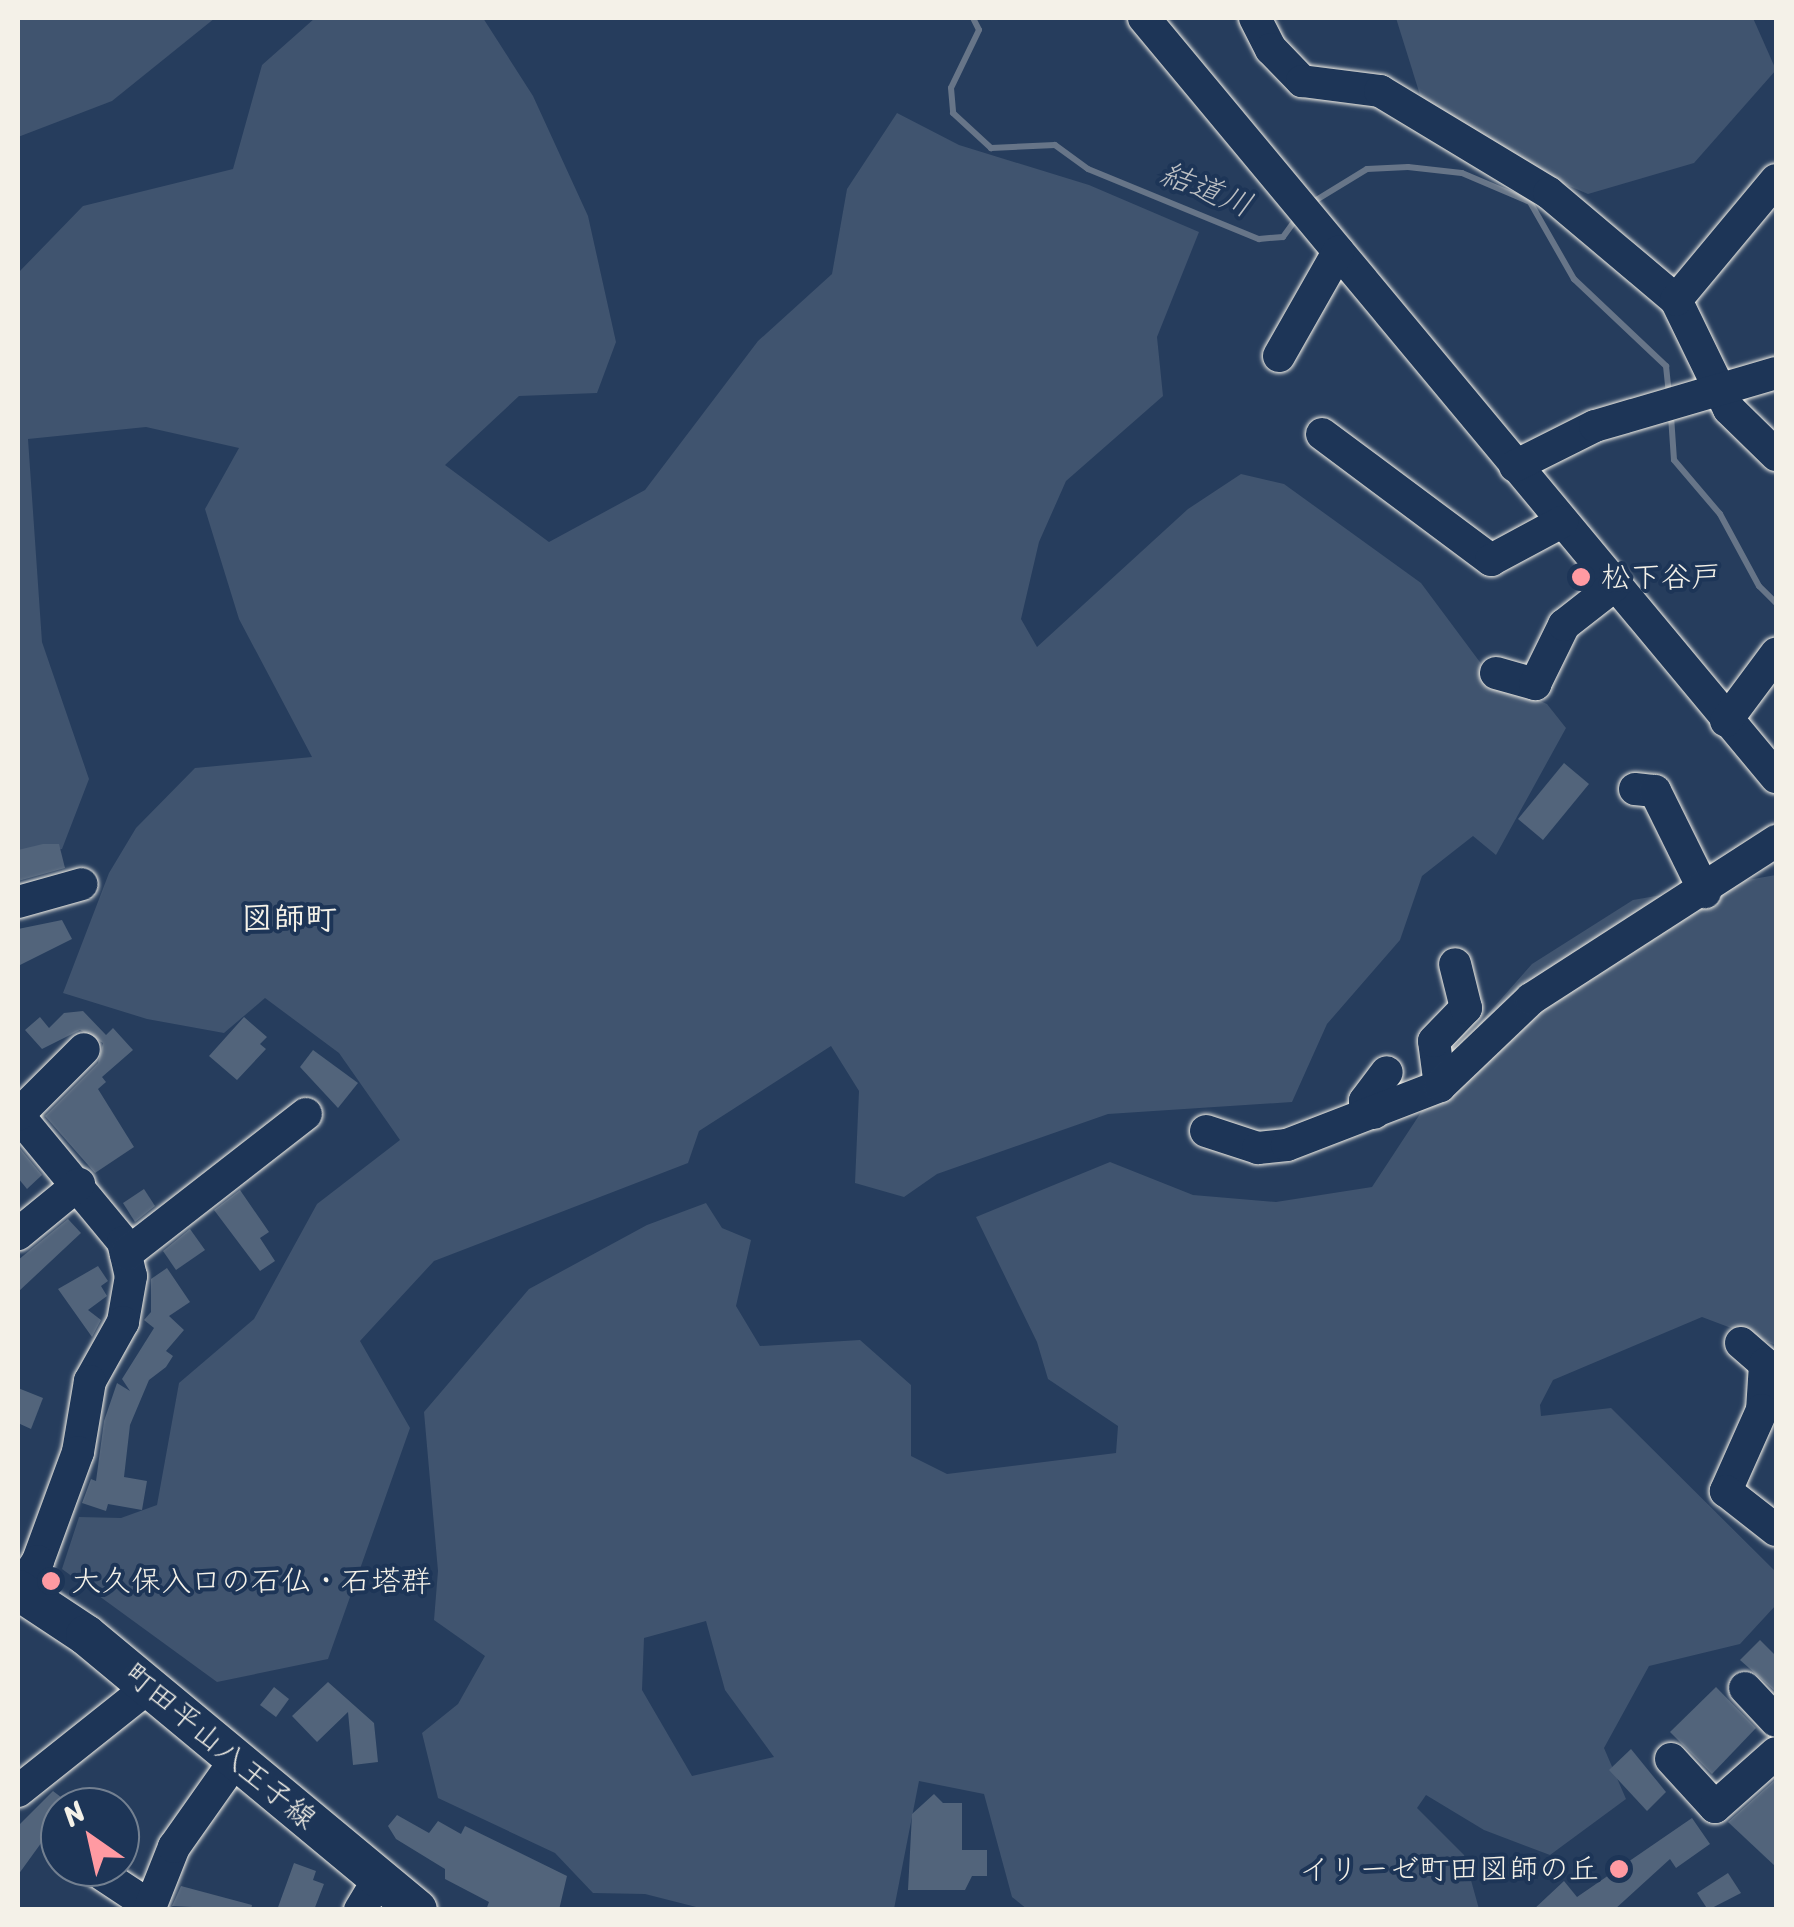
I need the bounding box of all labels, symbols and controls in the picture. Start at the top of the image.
water label: 結道川 [1154,154,1258,226]
place label: 松下谷戸 [1601,559,1721,595]
marker: 松下谷戸 [1570,566,1592,588]
district label: 図師町 [241,900,337,938]
place label: 大久保入口の石仏・石塔群 [71,1563,431,1599]
marker: 大久保入口の石仏・石塔群 [40,1570,62,1592]
street label: 町田平山八王子線 [117,1655,323,1837]
north arrow [40,1787,140,1887]
text: N [52,1788,96,1839]
place label: イリーゼ町田図師の丘 [1299,1851,1599,1887]
marker: イリーゼ町田図師の丘 [1608,1858,1630,1880]

